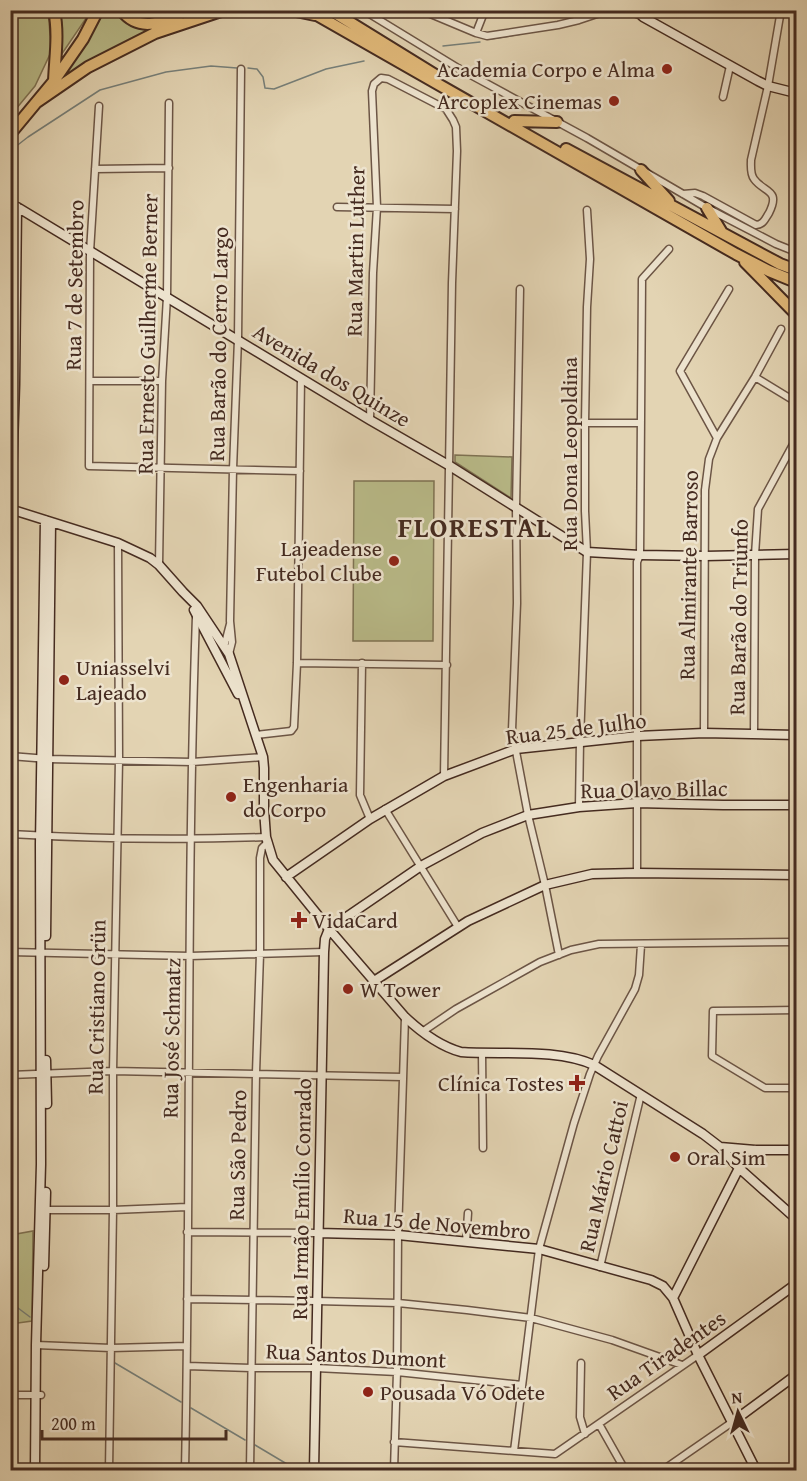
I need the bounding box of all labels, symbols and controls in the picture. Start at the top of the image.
place label: Academia Corpo e Alma [437,53,656,85]
marker: Academia Corpo e Alma [660,62,674,76]
place label: Arcoplex Cinemas [437,85,602,117]
marker: Arcoplex Cinemas [607,94,621,108]
street label: Rua Martin Luther [338,165,372,337]
street label: Rua Ernesto Guilherme Berner [129,193,165,475]
street label: Rua 7 de Setembro [57,199,91,371]
street label: Rua Barão do Cerro Largo [200,226,236,462]
street label: Avenida dos Quinze [247,315,417,435]
street label: Rua Dona Leopoldina [553,356,585,551]
street label: Rua Almirante Barroso [670,470,706,680]
district label: FLORESTAL [398,506,552,547]
street label: Rua Barão do Triunfo [720,519,756,715]
place label: Lajeadense Futebol Clube [256,532,382,589]
marker: Lajeadense Futebol Clube [387,554,401,568]
place label: Uniasselvi Lajeado [76,651,171,708]
marker: Uniasselvi Lajeado [57,673,71,687]
street label: Rua 25 de Julho [504,704,648,752]
place label: Engenharia do Corpo [243,768,349,825]
street label: Rua Olavo Billac [580,772,728,806]
marker: Engenharia do Corpo [224,790,238,804]
place label: VidaCard [312,904,398,936]
marker: VidaCard [290,911,308,929]
street label: Rua Cristiano Grün [78,919,114,1095]
street label: Rua José Schmatz [154,957,188,1118]
place label: W Tower [360,973,440,1005]
marker: W Tower [341,982,355,996]
place label: Clínica Tostes [438,1067,564,1099]
marker: Clínica Tostes [568,1074,586,1092]
street label: Rua Irmão Emílio Conrado [283,1078,319,1320]
street label: Rua São Pedro [220,1089,254,1221]
street label: Rua Mário Cattoi [570,1097,636,1255]
place label: Oral Sim [687,1141,766,1173]
marker: Oral Sim [668,1150,682,1164]
street label: Rua 15 de Novembro [342,1199,532,1247]
street label: Rua Tiradentes [600,1302,732,1408]
street label: Rua Santos Dumont [265,1334,447,1376]
place label: Pousada Vó Odete [380,1376,545,1408]
north arrow [708,1382,768,1442]
marker: Pousada Vó Odete [361,1385,375,1399]
text: N [730,1385,743,1409]
scale bar [42,1403,226,1441]
text: 200 m [51,1410,96,1437]

